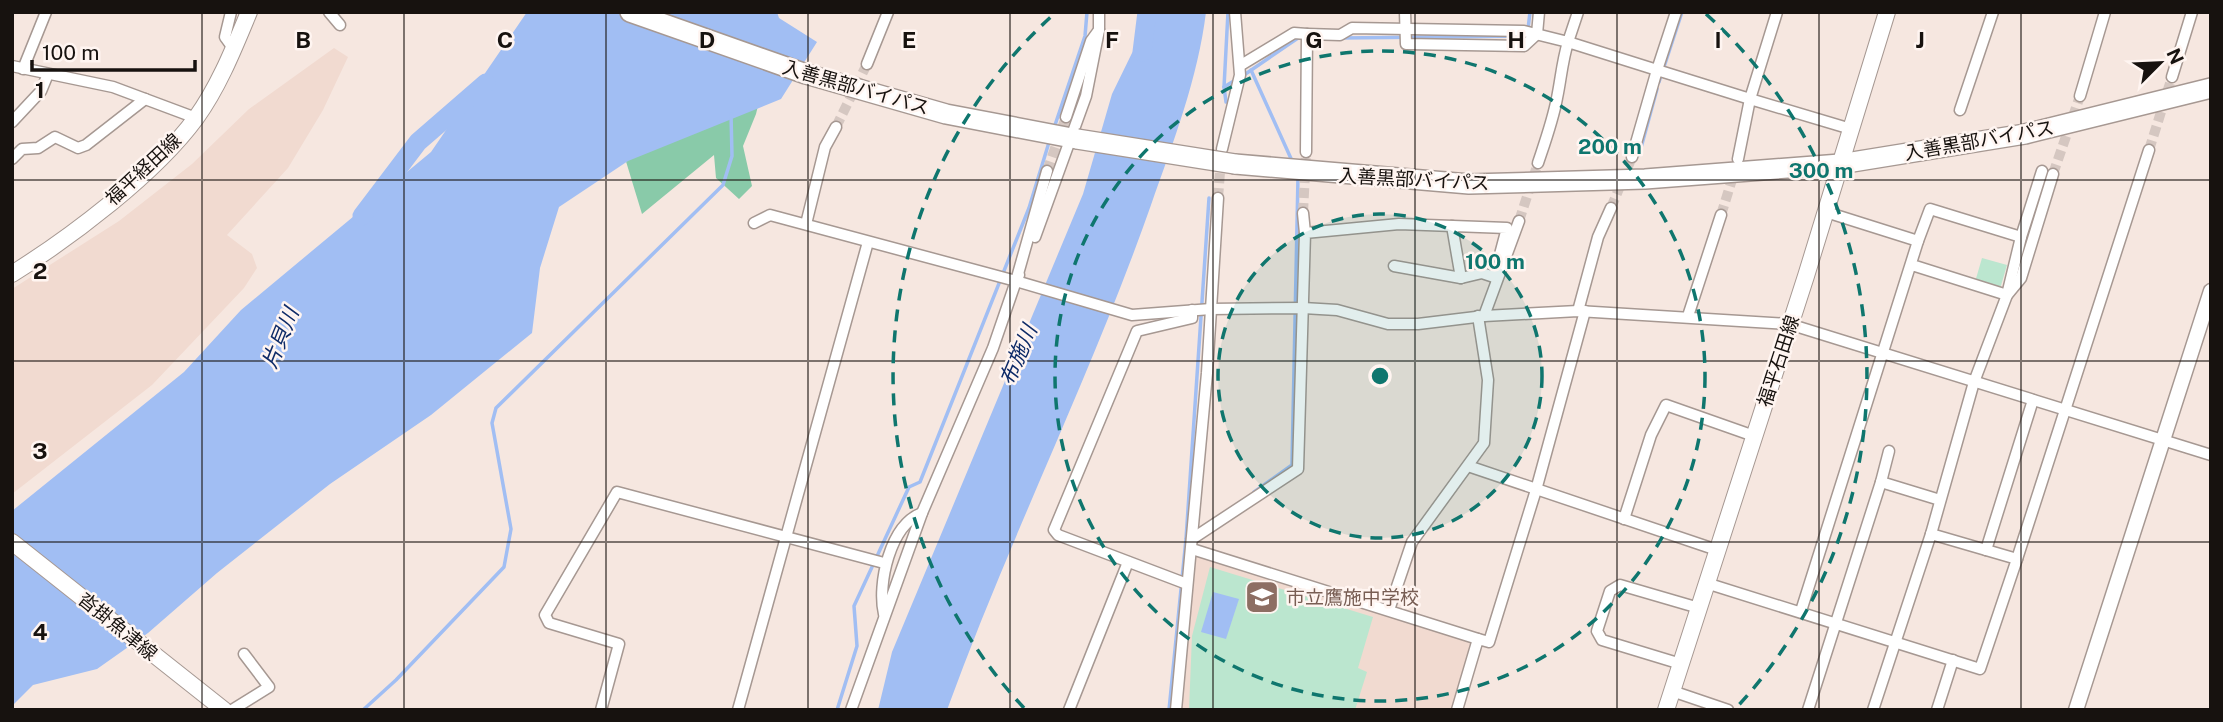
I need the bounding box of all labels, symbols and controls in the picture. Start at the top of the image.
text: B [295,26,311,53]
text: C [497,26,513,53]
text: D [699,26,715,53]
text: E [902,26,916,53]
text: F [1105,26,1119,53]
text: G [1305,26,1323,53]
text: H [1507,26,1525,53]
text: I [1714,26,1722,53]
text: J [1915,26,1925,53]
scale bar [32,28,194,72]
north arrow [2125,28,2195,98]
text: 100 m [42,40,99,65]
text: N [2162,45,2189,67]
street label: 入善黒部バイパス [780,56,932,118]
text: 1 [35,76,45,103]
street label: 入善黒部バイパス [1902,116,2056,164]
street label: 福平経田線 [101,129,185,209]
text: 200 m [1578,134,1642,159]
text: 300 m [1789,158,1853,183]
street label: 入善黒部バイパス [1338,164,1490,194]
text: 100 m [1465,249,1525,274]
text: 2 [33,257,47,284]
water label: 片貝川 [257,302,304,372]
street label: 福平石田線 [1753,312,1803,410]
water label: 布施川 [994,319,1043,389]
centre of rings [1368,364,1392,388]
text: 3 [32,437,48,464]
school or university icon: 市立鷹施中学校 [1243,578,1281,616]
place label: 市立鷹施中学校 [1286,586,1419,608]
street label: 沓掛魚津線 [74,588,162,664]
text: 4 [32,618,48,645]

